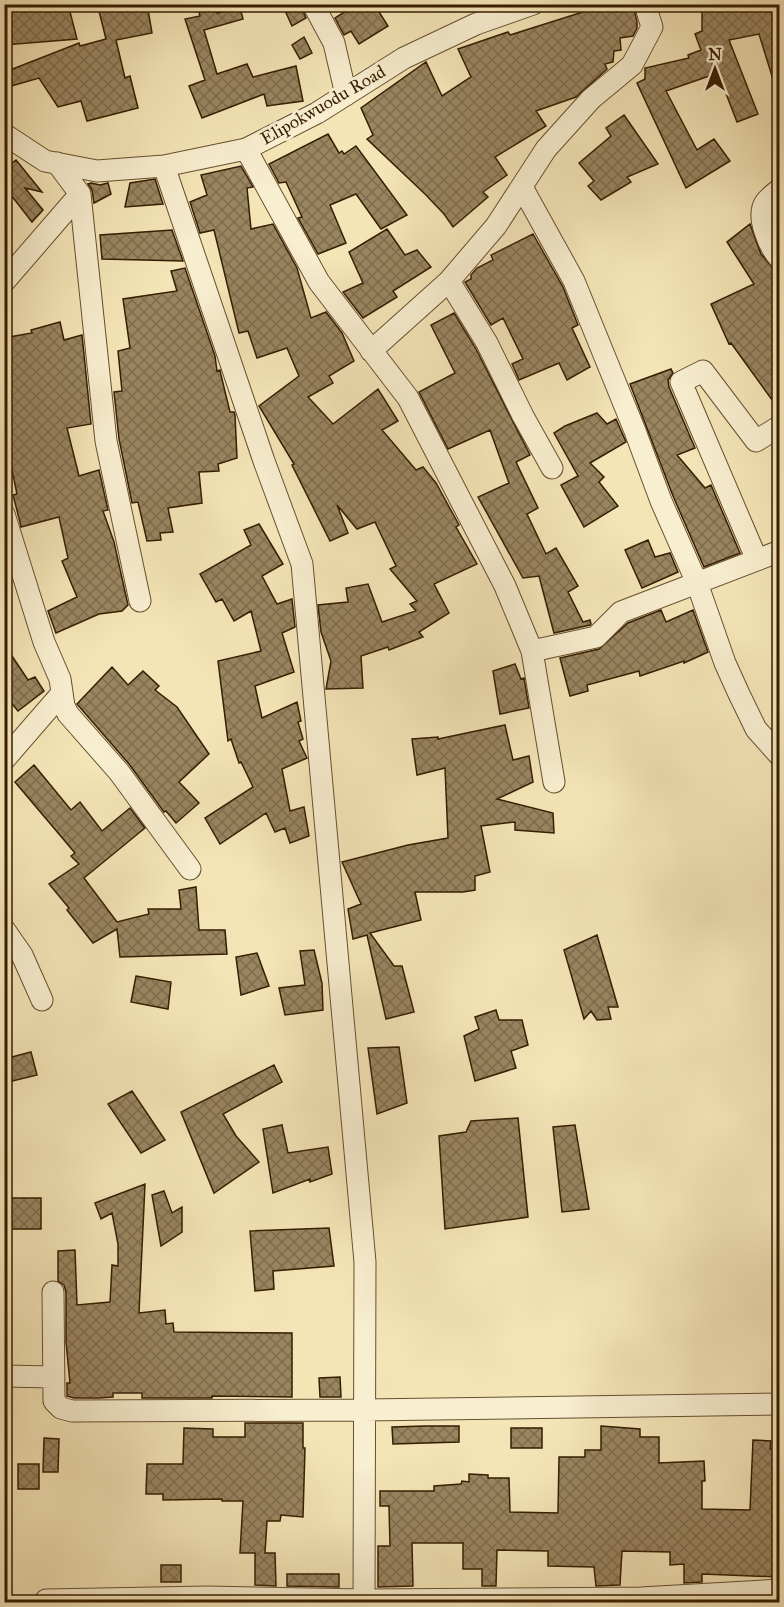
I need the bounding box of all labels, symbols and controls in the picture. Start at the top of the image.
north arrow [685,39,745,99]
text: N [708,45,722,64]
street label: Elipokwuodu Road [257,60,389,150]

